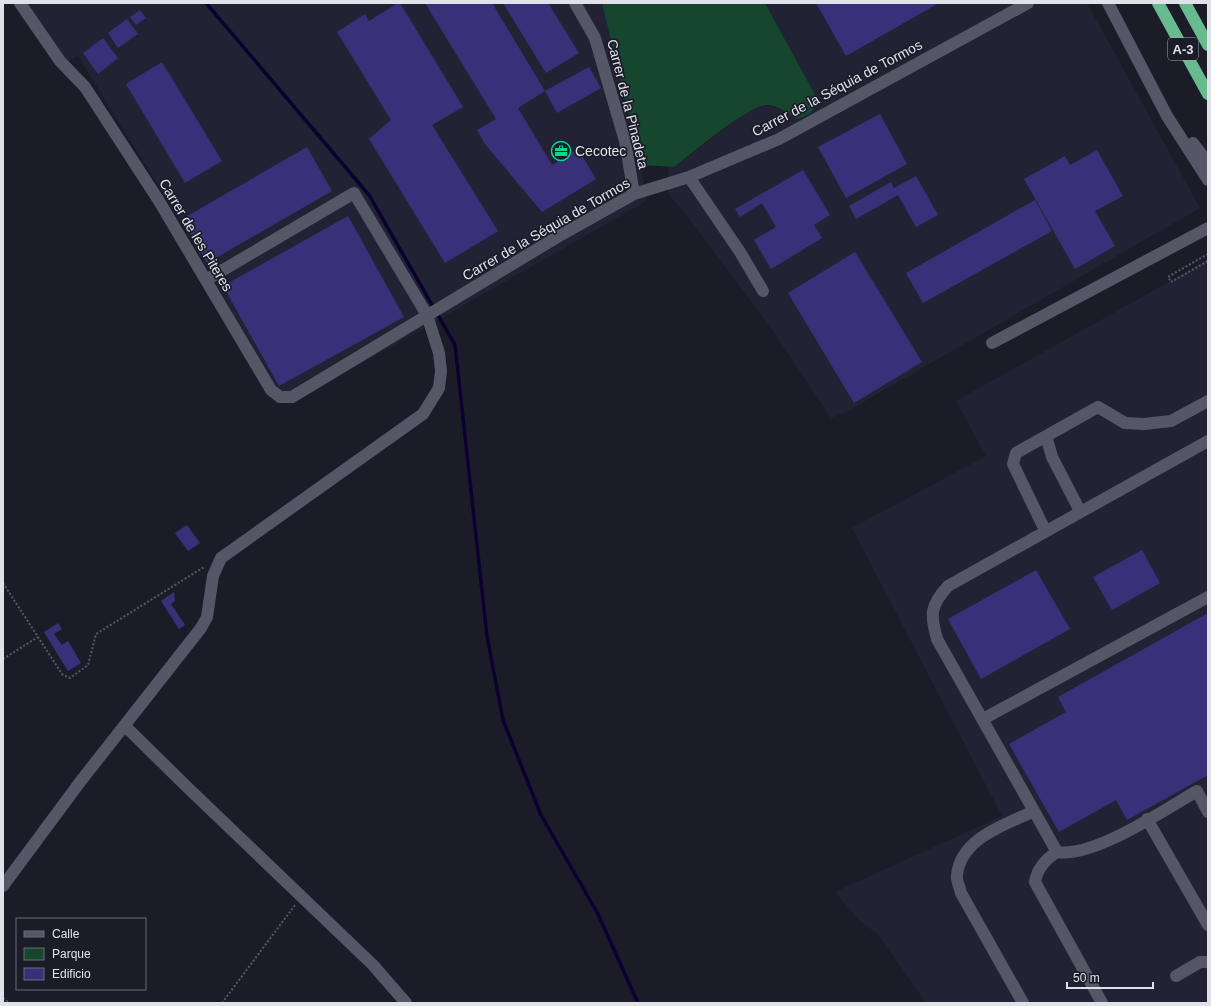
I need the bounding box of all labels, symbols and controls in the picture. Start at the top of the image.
street label: Carrer de la Séquia de Tormos [749,36,925,140]
street label: Carrer de la Pinadeta [604,38,652,171]
road number: A-3 [1168,38,1198,60]
office icon: Cecotec [550,140,572,162]
place label: Cecotec [575,143,626,159]
street label: Carrer de la Séquia de Tormos [460,174,632,284]
street label: Carrer de les Piteres [156,176,236,294]
legend [16,918,146,990]
text: Calle [52,927,80,941]
text: Parque [52,947,91,961]
scale bar [1067,964,1153,990]
text: Edificio [52,967,91,981]
text: 50 m [1073,971,1100,985]

